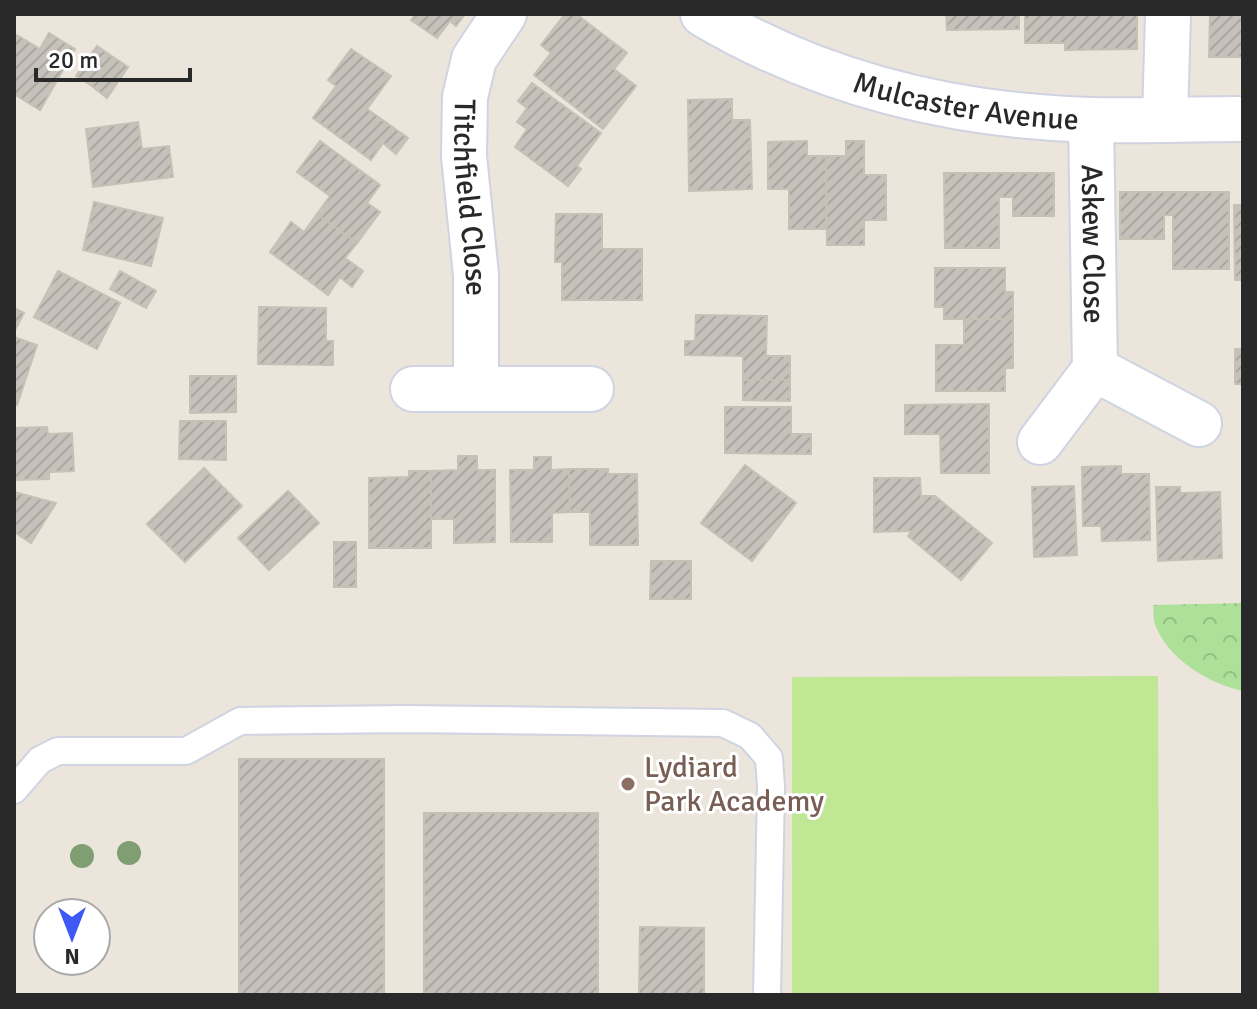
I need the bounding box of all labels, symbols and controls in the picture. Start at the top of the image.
scale bar [36,32,190,82]
text: 20 m [48,45,98,75]
street label: Mulcaster Avenue [849,64,1080,139]
street label: Titchfield Close [445,99,495,296]
street label: Askew Close [1073,164,1112,324]
place label: Lydiard Park Academy [644,749,824,820]
marker: Lydiard Park Academy [619,775,637,793]
north arrow [32,897,112,977]
text: N [64,943,80,970]

